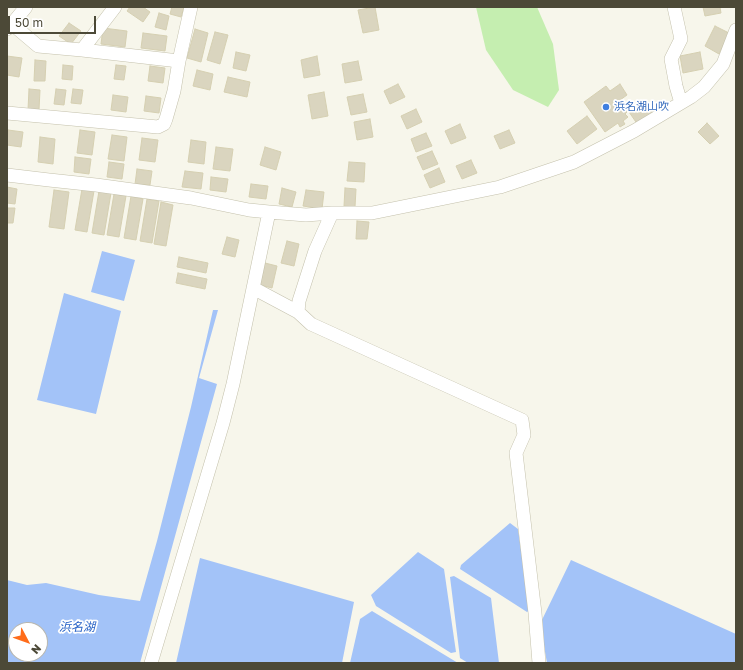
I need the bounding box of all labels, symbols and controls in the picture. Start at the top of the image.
scale bar [10,8,98,34]
text: 50 m [15,15,43,30]
place label: 浜名湖山吹 [614,100,669,114]
marker: 浜名湖山吹 [601,102,611,112]
water label: 浜名湖 [59,620,95,634]
north arrow [8,622,48,662]
text: N [29,642,44,657]

